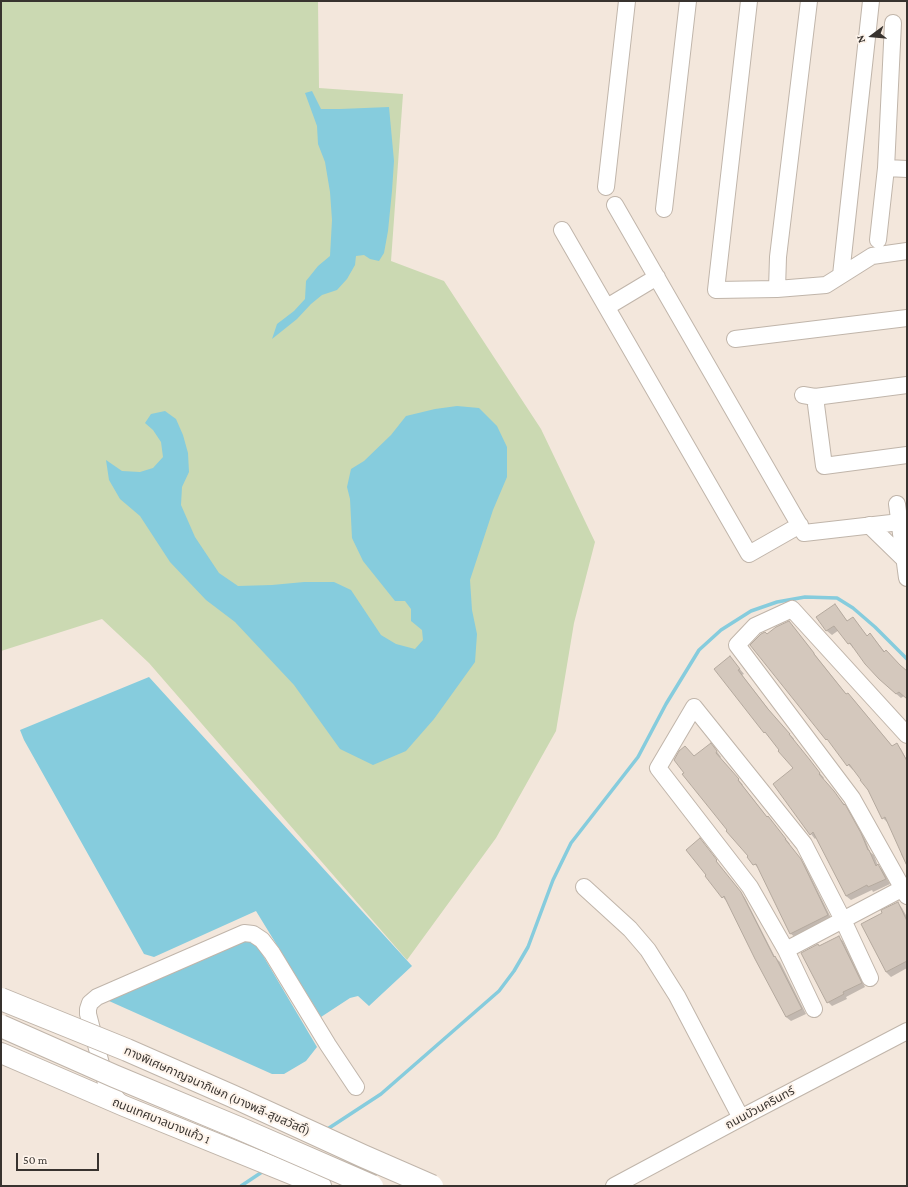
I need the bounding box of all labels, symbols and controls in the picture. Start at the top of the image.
north arrow [852,16,892,56]
text: N [854,34,867,45]
street label: ทางพิเศษกาญจนาภิเษก (บางพลี-สุขสวัสดิ์) [122,1043,312,1139]
street label: ถนนบัวนครินทร์ [723,1084,797,1132]
street label: ถนนเทศบาลบางแก้ว 1 [110,1095,212,1147]
scale bar [18,1145,101,1171]
text: 50 m [23,1153,47,1167]

